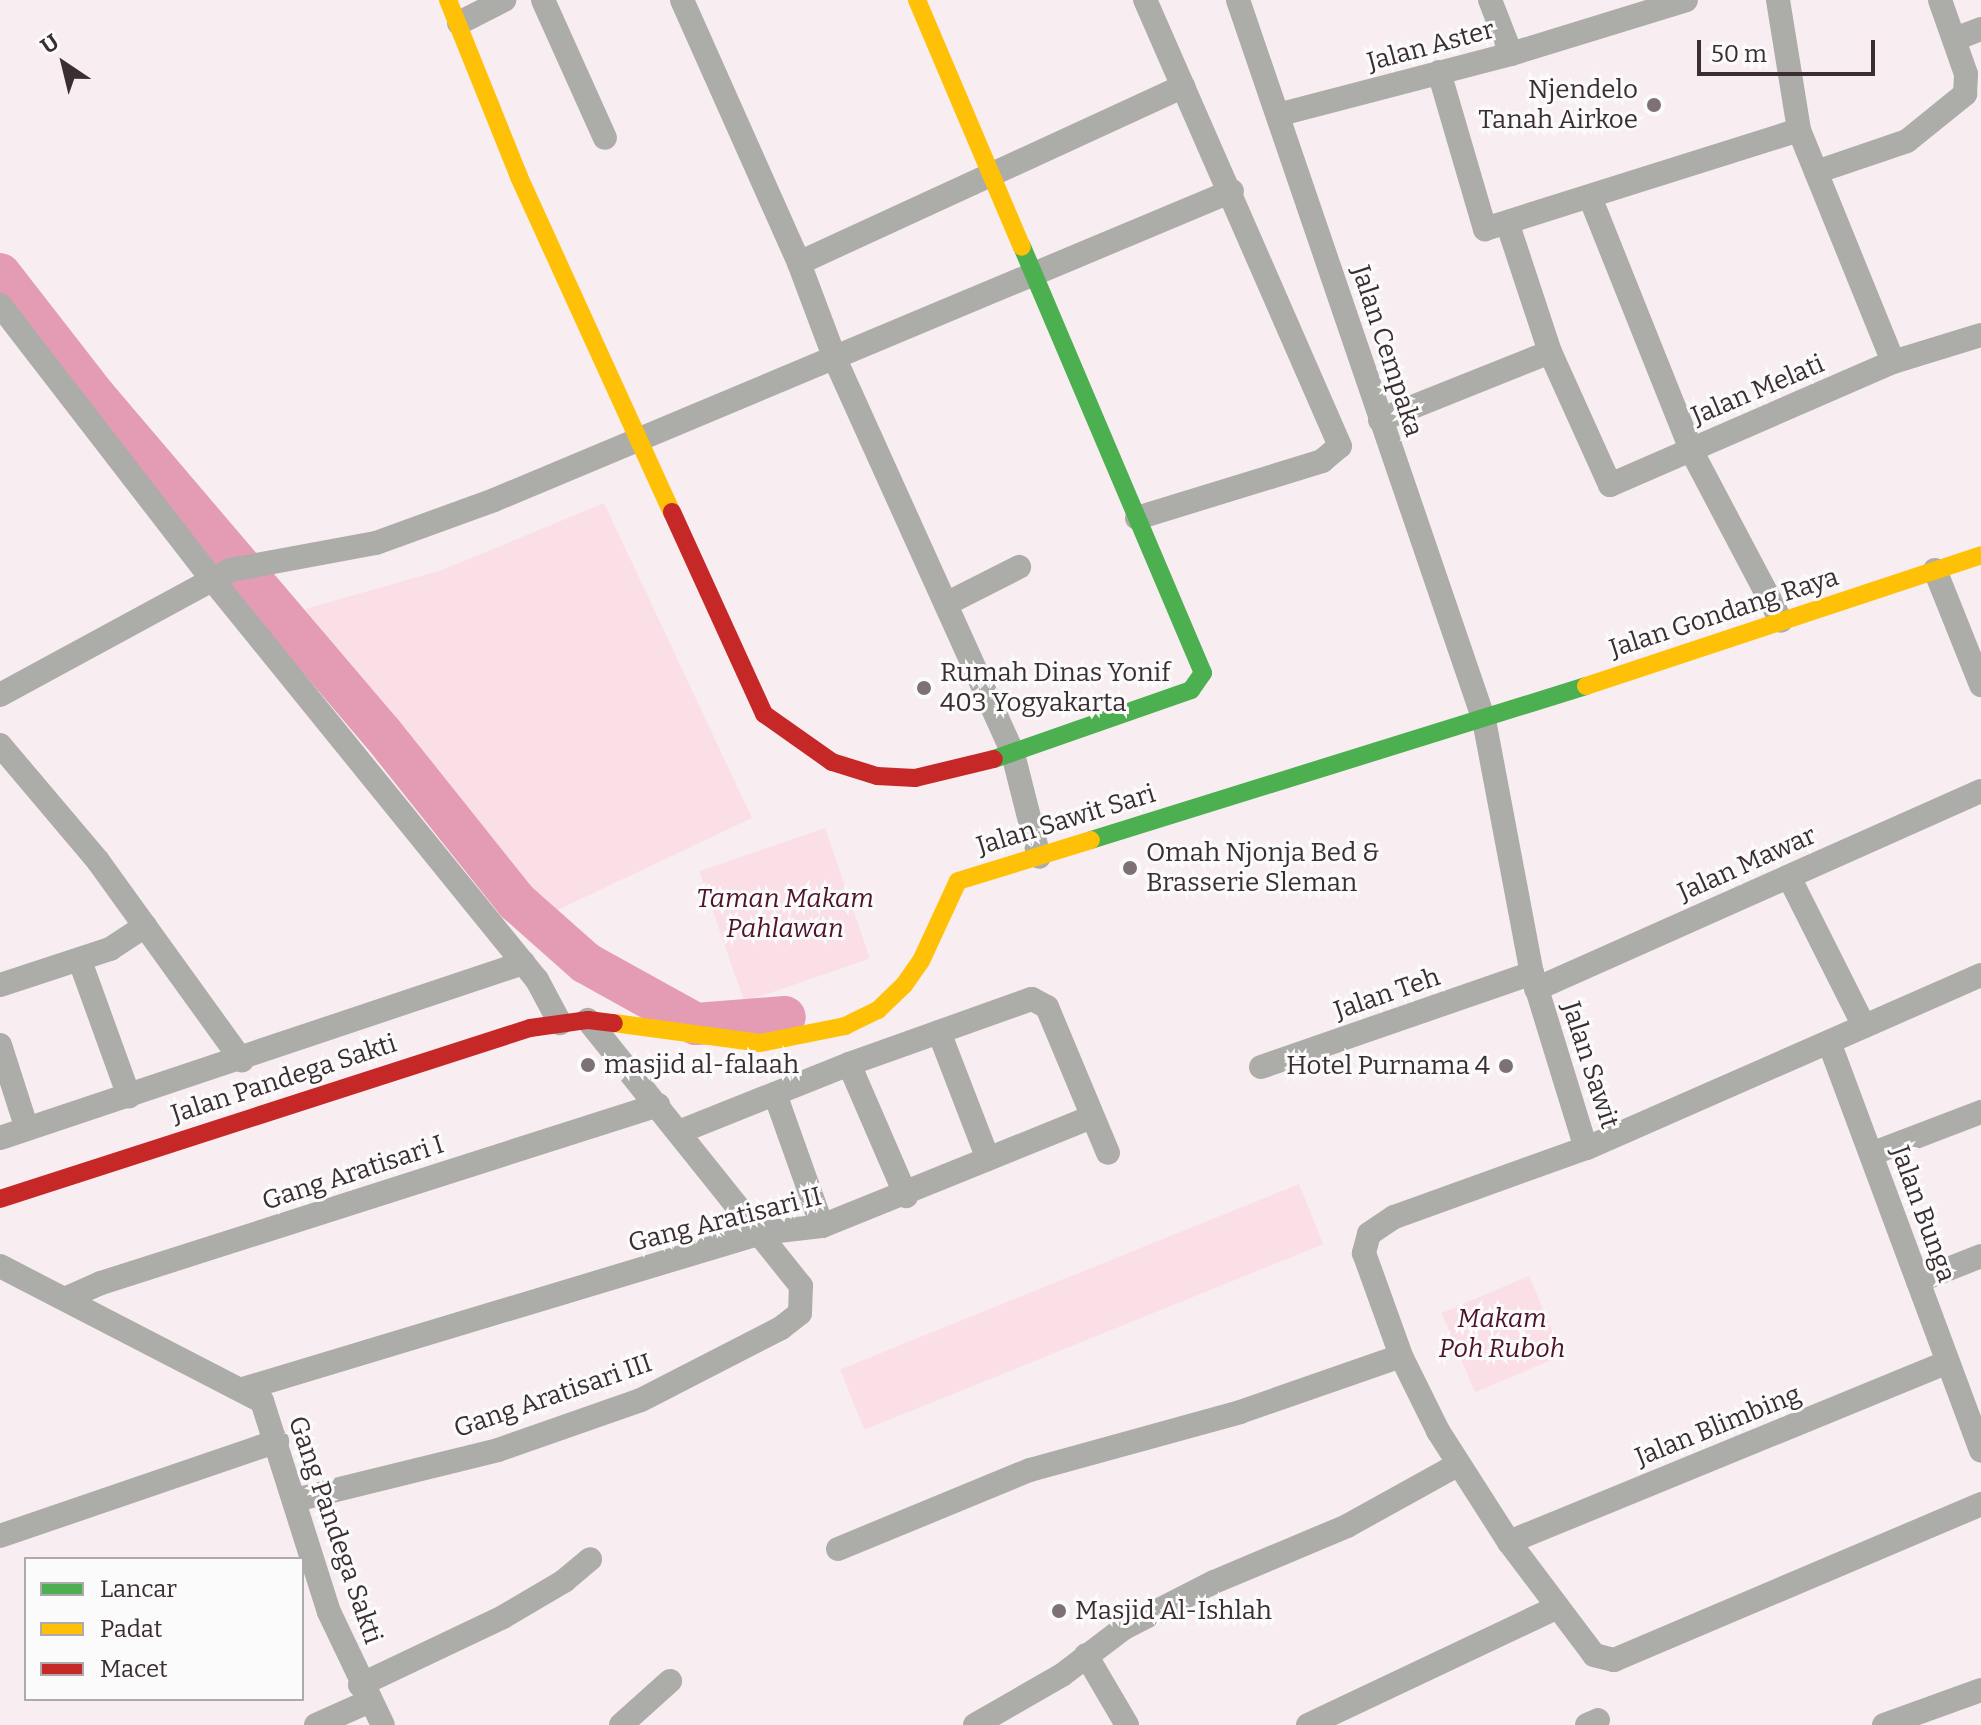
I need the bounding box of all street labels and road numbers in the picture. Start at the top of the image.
street label: Jalan Aster [1364,14,1498,78]
street label: Jalan Cempaka [1345,261,1429,441]
street label: Jalan Melati [1687,348,1829,432]
street label: Jalan Gondang Raya [1606,561,1842,665]
street label: Jalan Sawit Sari [973,778,1159,862]
street label: Jalan Mawar [1673,820,1821,908]
street label: Jalan Teh [1330,961,1444,1027]
street label: Jalan Sawit [1555,998,1625,1132]
street label: Jalan Pandega Sakti [168,1028,400,1130]
street label: Gang Aratisari I [258,1129,448,1217]
street label: Jalan Bunga [1884,1142,1962,1286]
street label: Gang Aratisari II [625,1181,825,1259]
street label: Gang Aratisari III [450,1347,656,1445]
street label: Jalan Blimbing [1631,1379,1805,1473]
street label: Gang Pandega Sakti [281,1412,389,1648]

